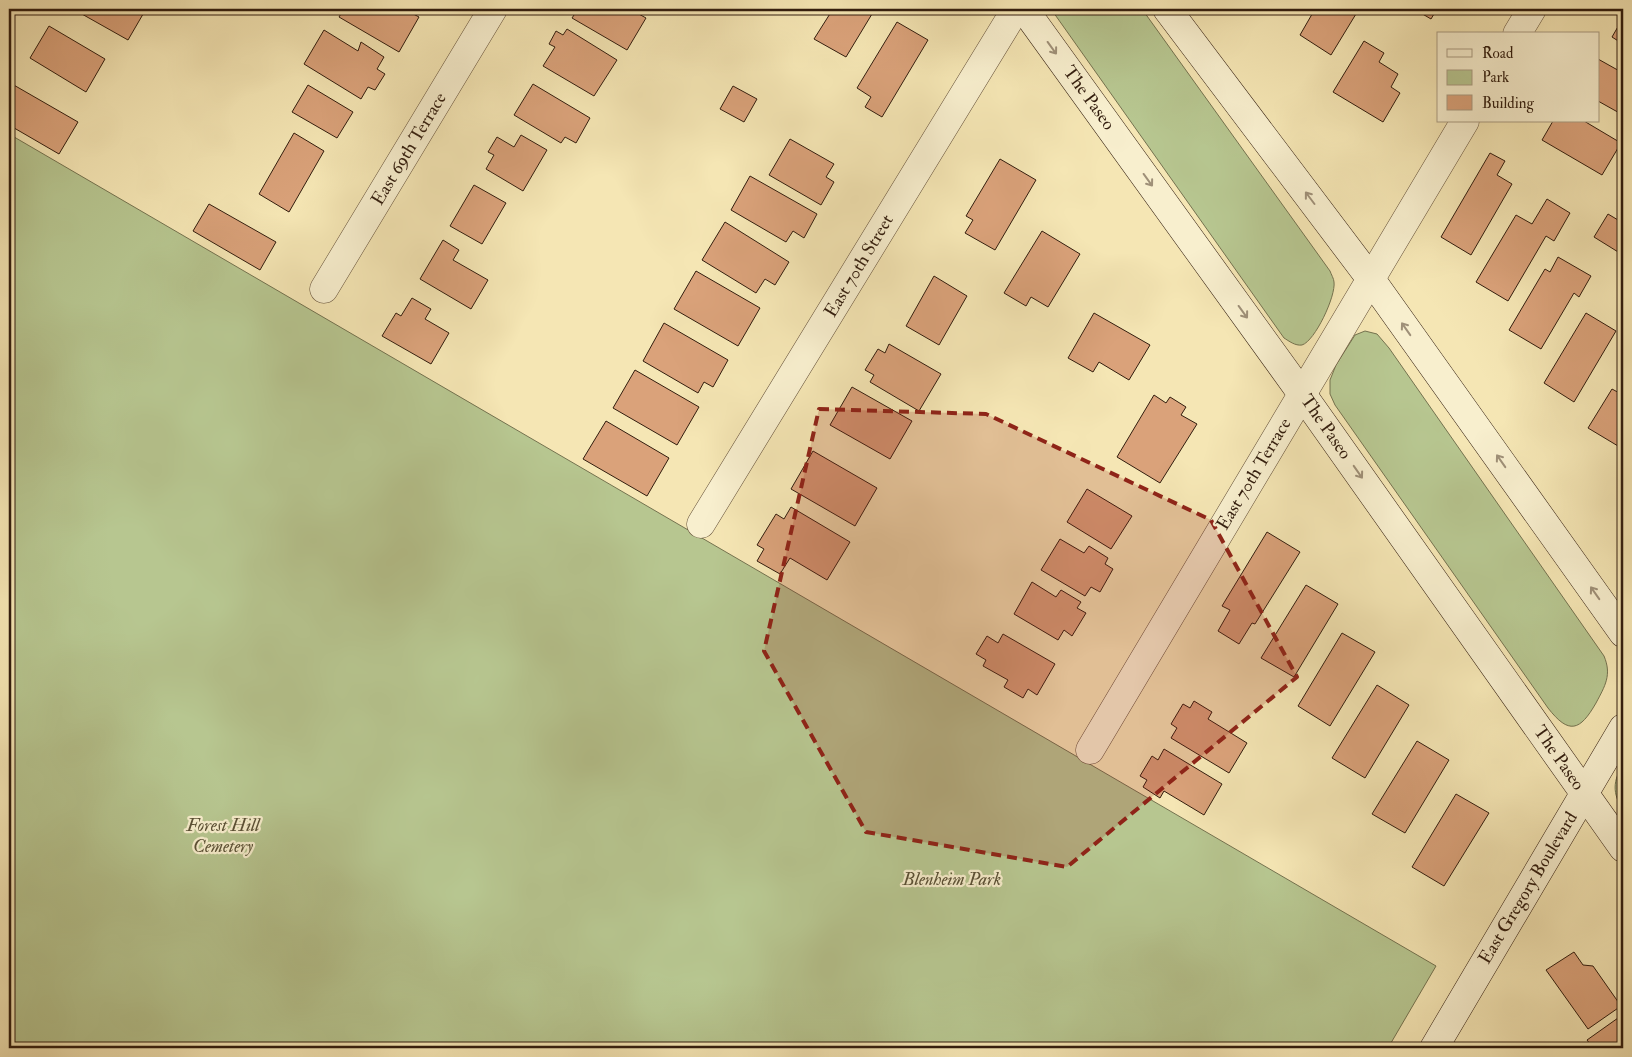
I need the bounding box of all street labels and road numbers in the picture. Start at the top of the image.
street label: The Paseo [1058,61,1120,135]
street label: East 69th Terrace [366,88,452,210]
street label: East 70th Street [819,210,899,322]
street label: The Paseo [1295,390,1357,464]
street label: East 70th Terrace [1211,413,1297,534]
street label: The Paseo [1528,721,1590,795]
street label: East Gregory Boulevard [1473,807,1583,968]

